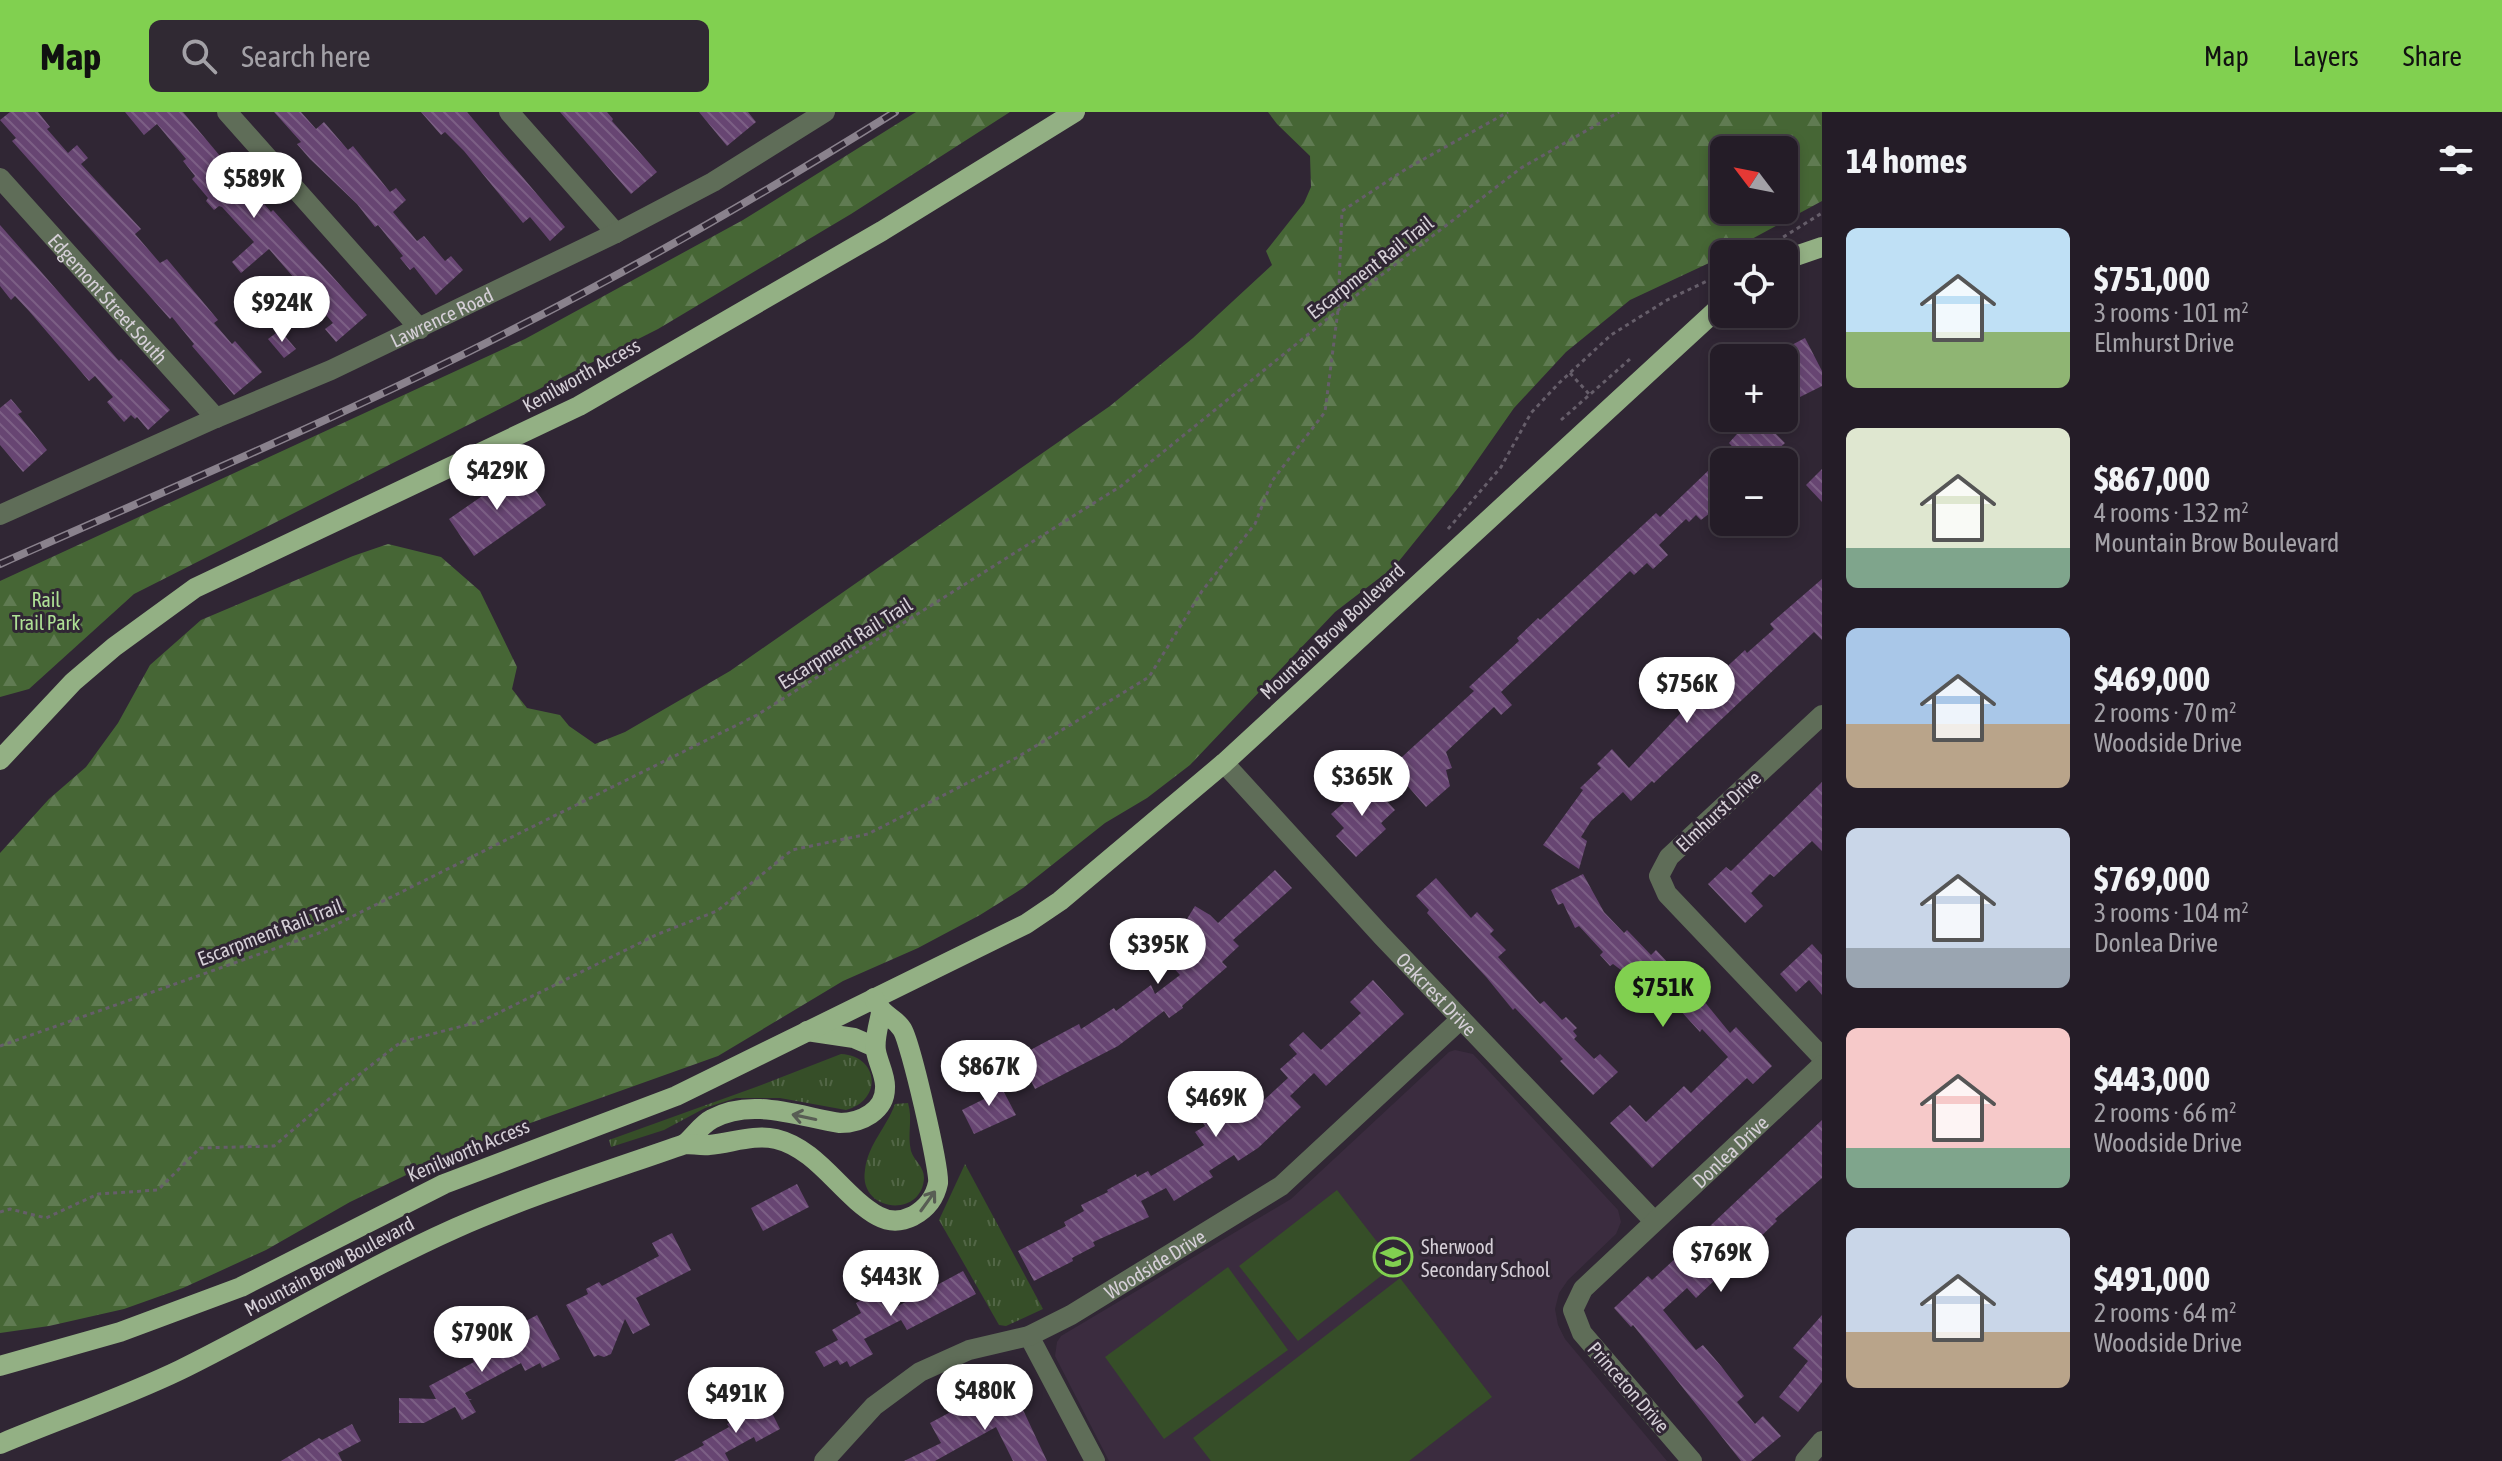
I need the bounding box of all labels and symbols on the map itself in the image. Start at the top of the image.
north arrow [1710,136,1798,224]
pin: $589K [198,152,310,220]
street label: Escarpment Rail Trail [1302,210,1438,323]
street label: Edgemont Street South [44,229,173,368]
pin: $924K [226,276,338,344]
street label: Lawrence Road [386,282,497,351]
street label: Kenilworth Access [518,333,644,417]
pin: $429K [441,444,553,512]
street label: Mountain Brow Boulevard [1255,558,1409,704]
park label: Rail Trail Park [12,588,80,634]
street label: Escarpment Rail Trail [774,592,917,693]
pin: $756K [1631,657,1743,725]
pin: $365K [1306,750,1418,818]
street label: Elmhurst Drive [1671,766,1765,856]
street label: Escarpment Rail Trail [194,893,346,970]
pin: $395K [1102,918,1214,986]
street label: Oakcrest Drive [1392,947,1482,1040]
pin: $751K [1607,961,1719,1029]
pin: $867K [933,1040,1045,1108]
pin: $469K [1160,1071,1272,1139]
one-way arrow [792,1109,818,1124]
street label: Donlea Drive [1687,1110,1773,1192]
street label: Kenilworth Access [403,1114,533,1186]
one-way arrow [919,1191,936,1212]
street label: Mountain Brow Boulevard [240,1212,418,1320]
street label: Woodside Drive [1100,1224,1209,1303]
pin: $769K [1665,1226,1777,1294]
place label: Sherwood Secondary School [1421,1235,1551,1281]
school or university icon: Sherwood Secondary School [1372,1236,1414,1278]
pin: $443K [835,1250,947,1318]
pin: $790K [426,1306,538,1374]
street label: Princeton Drive [1583,1337,1675,1437]
pin: $480K [929,1364,1041,1432]
pin: $491K [680,1367,792,1435]

